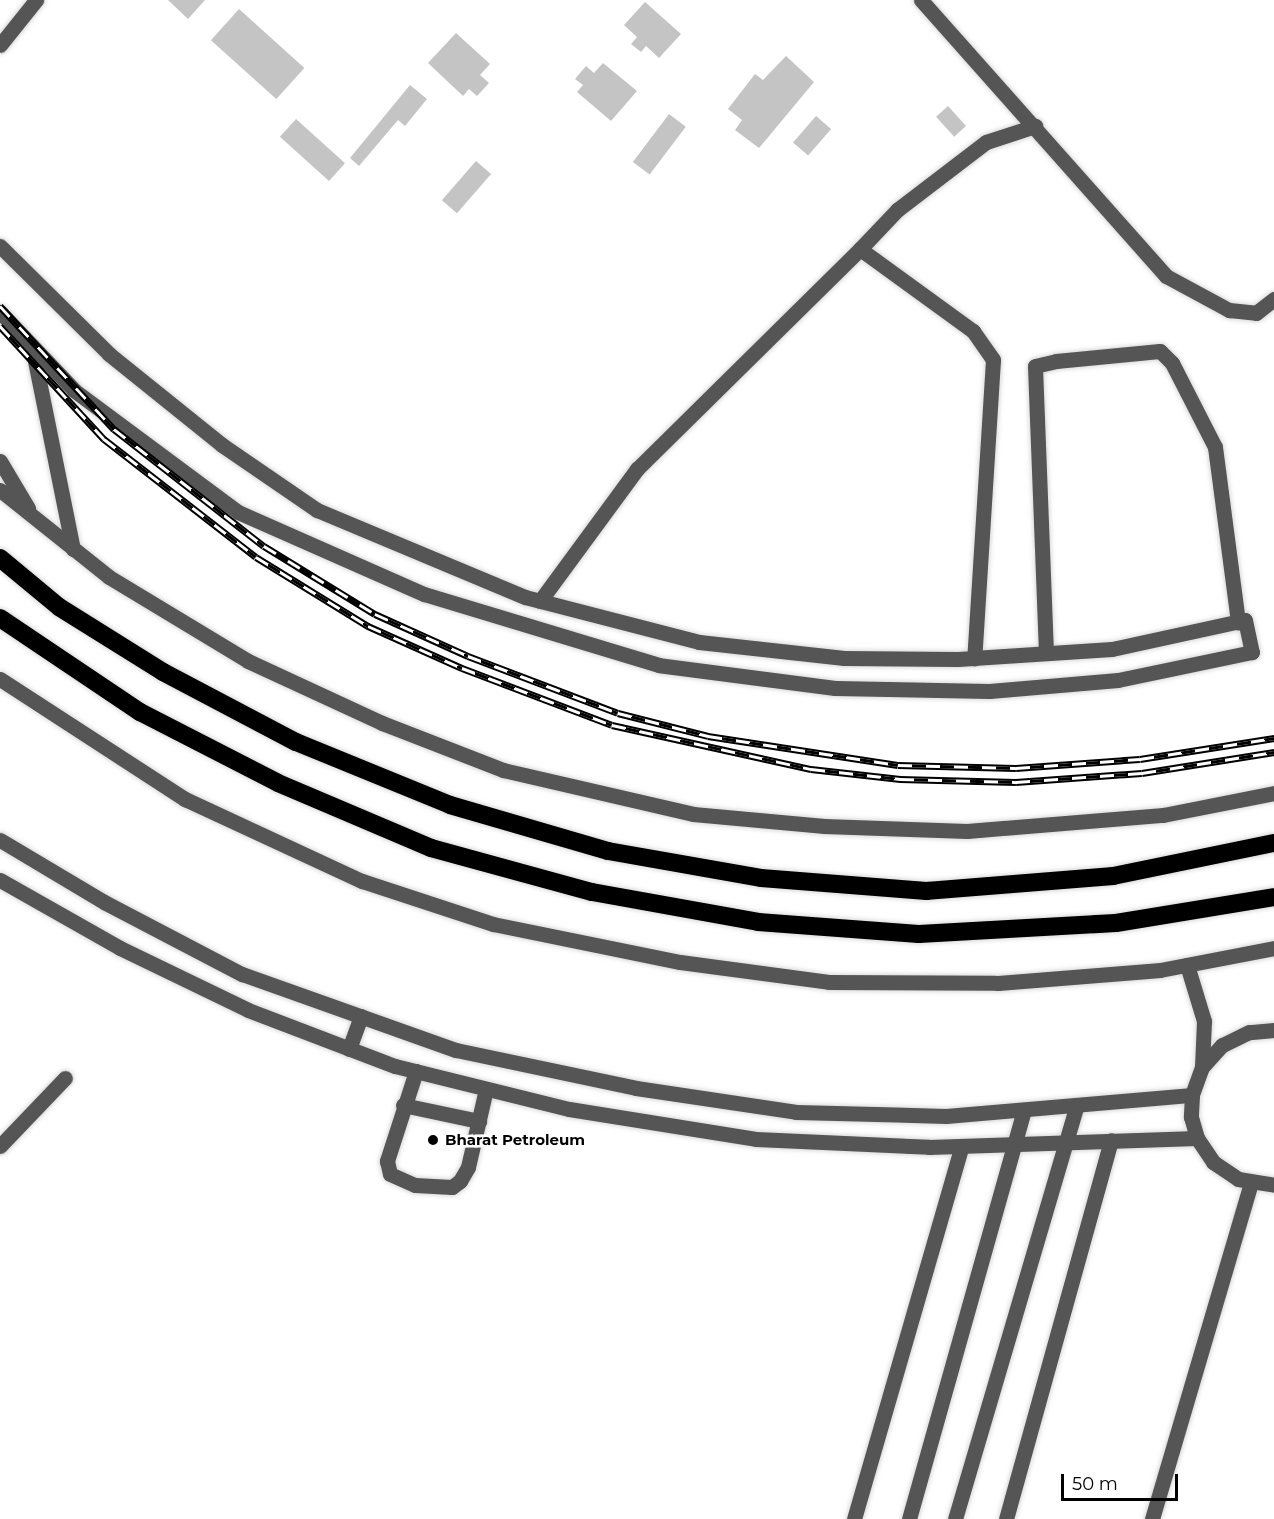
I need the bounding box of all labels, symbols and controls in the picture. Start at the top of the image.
place label: Bharat Petroleum [445,1131,585,1149]
marker: Bharat Petroleum [426,1133,440,1147]
scale bar [1064,1462,1181,1500]
text: 50 m [1072,1473,1118,1495]

